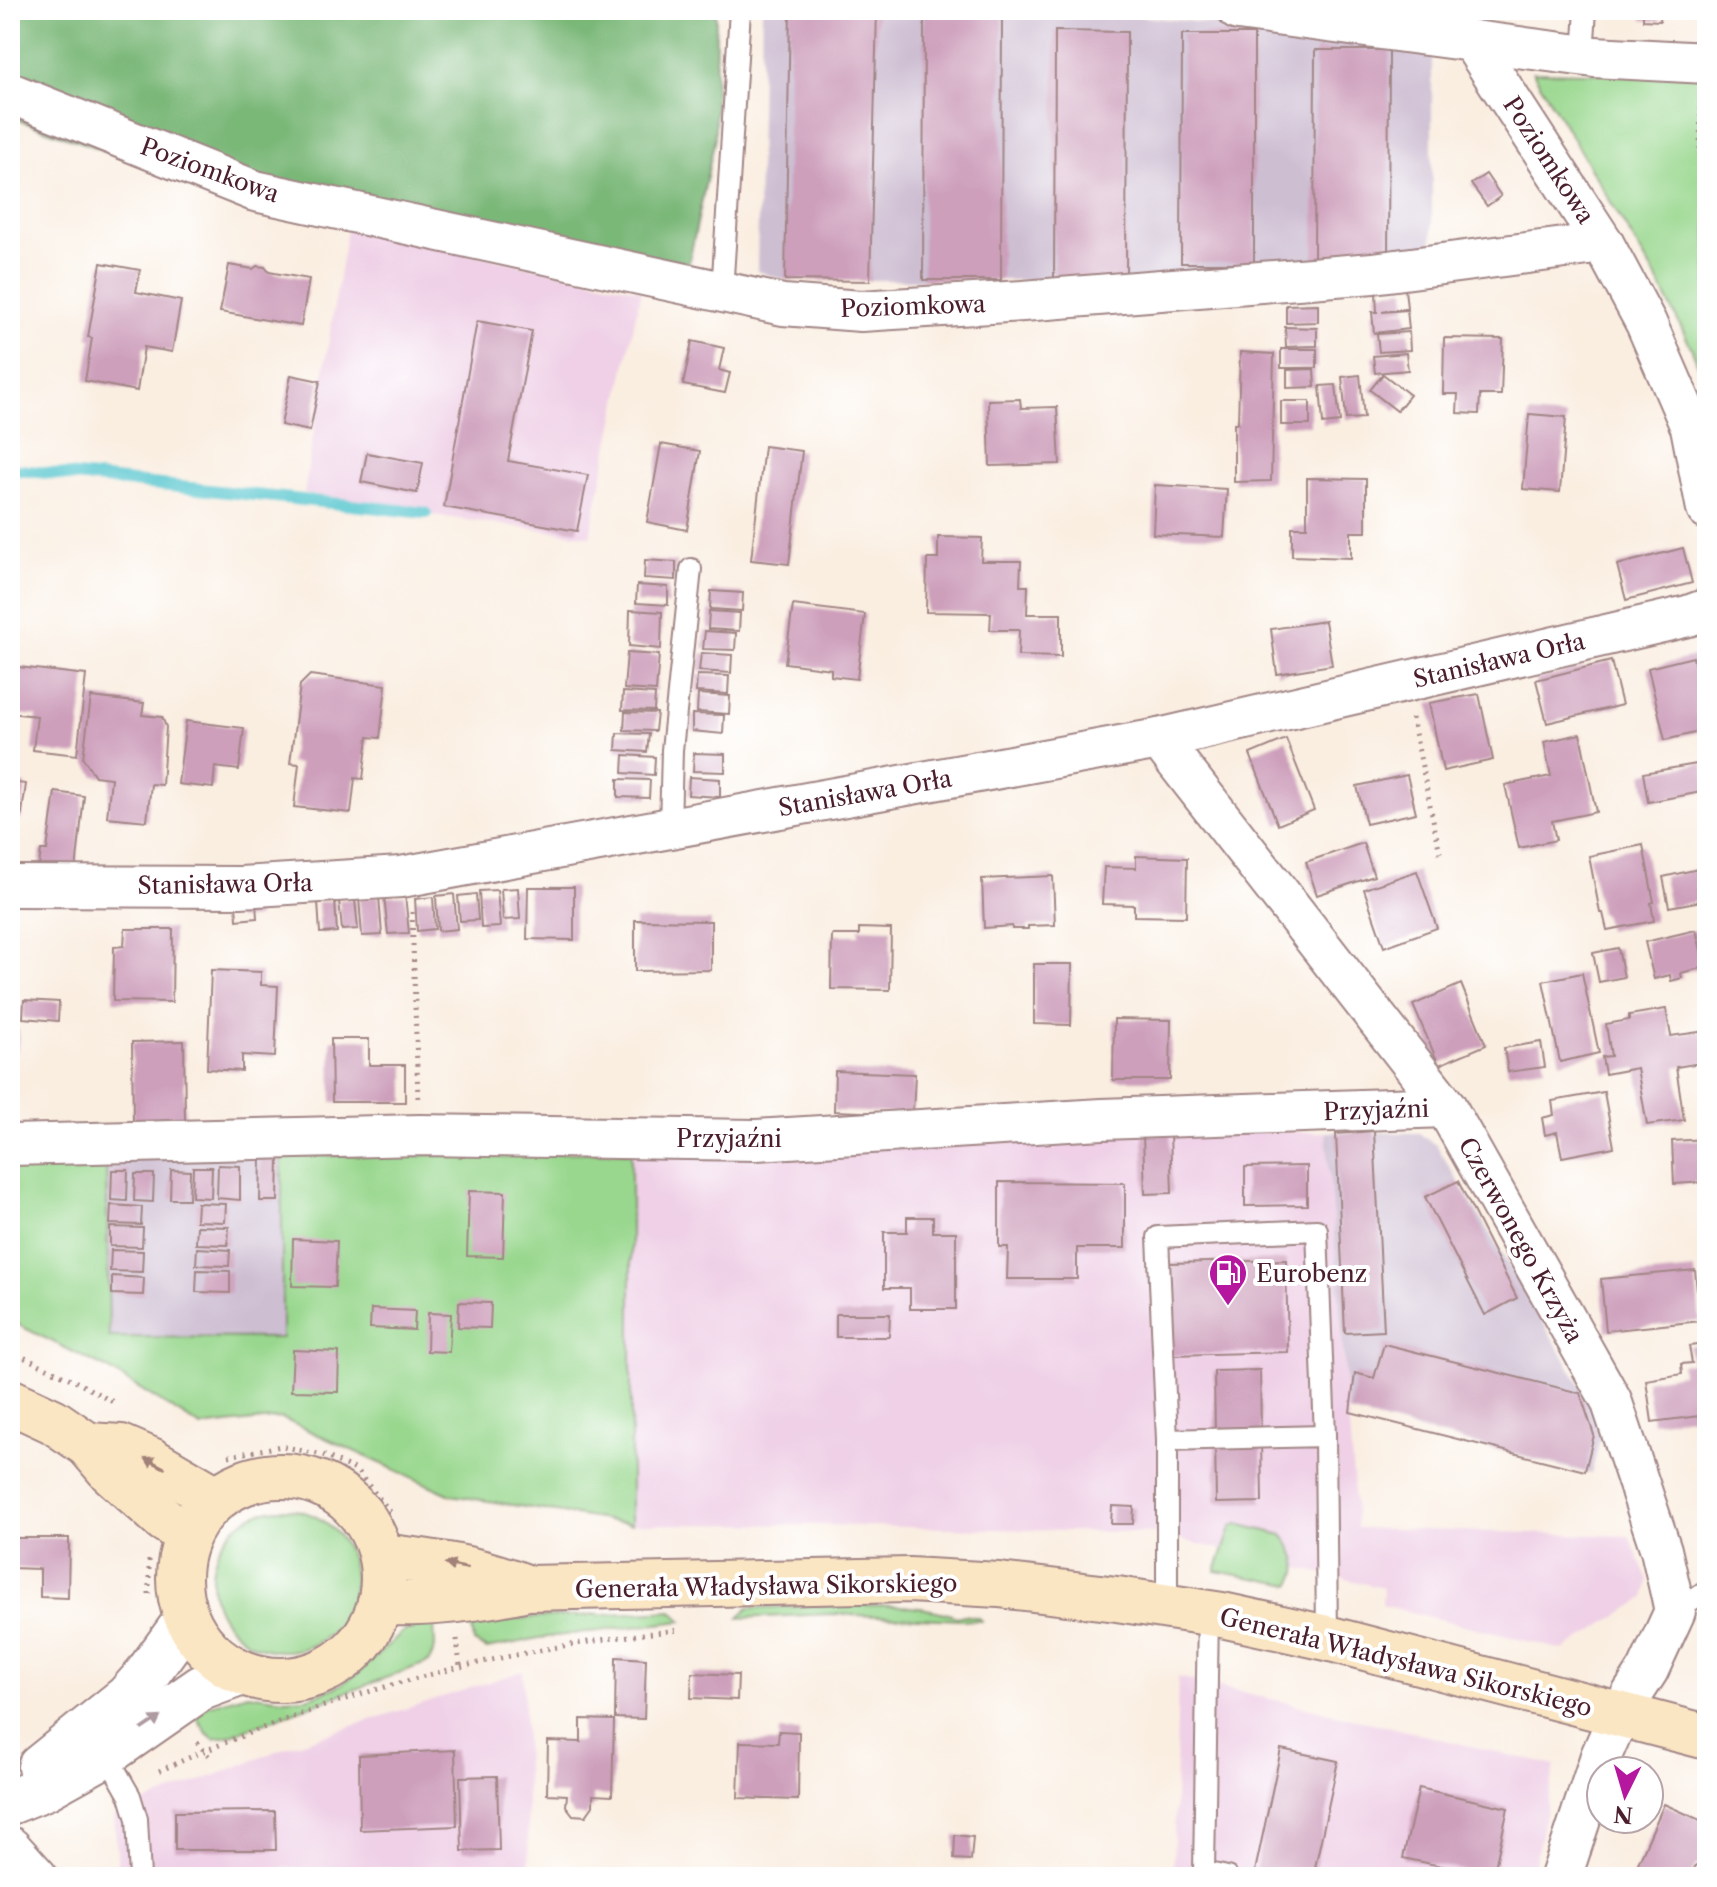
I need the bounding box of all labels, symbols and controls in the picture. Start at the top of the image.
street label: Poziomkowa [1497,91,1601,229]
street label: Poziomkowa [137,131,284,209]
street label: Poziomkowa [840,289,987,323]
street label: Stanisława Orła [1410,626,1588,694]
street label: Stanisława Orła [776,763,954,823]
street label: Stanisława Orła [137,868,313,900]
street label: Przyjaźni [1323,1094,1429,1126]
street label: Przyjaźni [676,1124,782,1153]
street label: Czerwonego Krzyża [1453,1132,1590,1348]
fuel station icon: Eurobenz [1207,1252,1249,1307]
place label: Eurobenz [1256,1259,1367,1288]
one-way arrow [144,1457,166,1471]
one-way arrow [443,1559,468,1572]
street label: Generała Władysława Sikorskiego [574,1568,958,1604]
street label: Generała Władysława Sikorskiego [1217,1602,1595,1722]
one-way arrow [140,1717,162,1731]
north arrow [1585,1755,1665,1835]
text: N [1613,1800,1634,1829]

